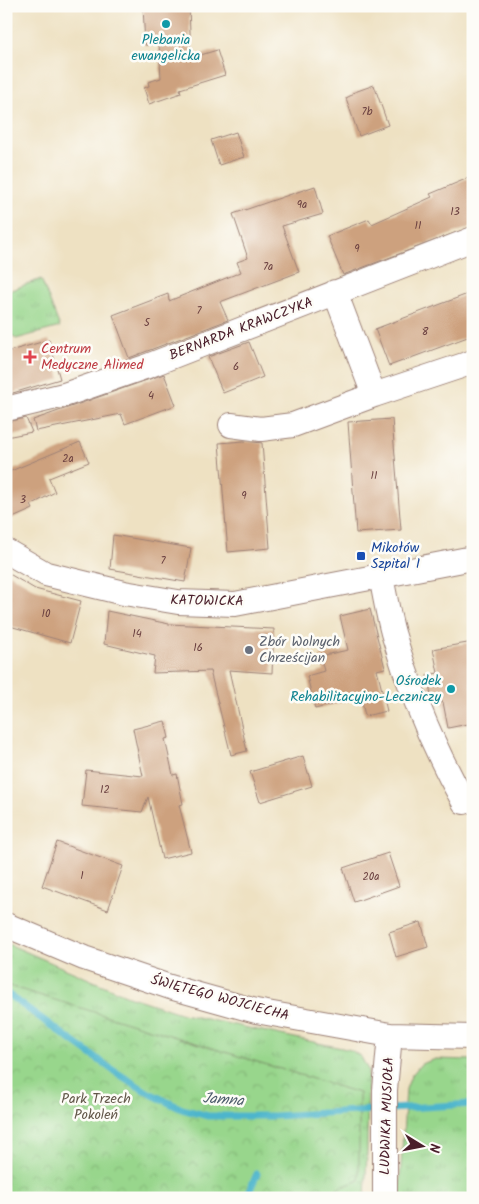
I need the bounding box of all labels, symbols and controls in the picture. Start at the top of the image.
marker: Plebania ewangelicka [160,18,172,30]
place label: Plebania ewangelicka [132,29,200,67]
house number: 7b [362,103,373,121]
house number: 9a [297,196,307,214]
house number: 13 [450,203,460,221]
house number: 11 [415,217,421,235]
house number: 9 [354,240,360,258]
house number: 7a [263,258,273,276]
street label: BERNARDA KRAWCZYKA [166,291,316,367]
house number: 7 [196,302,202,320]
house number: 5 [144,314,151,332]
house number: 8 [422,323,429,341]
place label: Centrum Medyczne Alimed [41,338,144,376]
marker: Centrum Medyczne Alimed [23,350,37,364]
house number: 6 [233,358,239,376]
house number: 4 [148,387,154,405]
house number: 2a [62,450,74,468]
house number: 11 [371,467,377,485]
house number: 9 [241,487,247,505]
house number: 3 [20,491,26,509]
place label: Mikołów Szpital I [371,537,420,575]
marker: Mikołów Szpital I [355,550,367,562]
house number: 7 [160,552,166,570]
street label: KATOWICKA [170,589,244,613]
house number: 10 [42,605,51,623]
house number: 14 [132,625,142,643]
place label: Zbór Wolnych Chrześcijan [259,631,340,669]
house number: 16 [193,639,203,657]
marker: Zbór Wolnych Chrześcijan [243,644,255,656]
place label: Ośrodek Rehabilitacyjno-Leczniczy [290,670,441,708]
marker: Ośrodek Rehabilitacyjno-Leczniczy [445,683,457,695]
house number: 12 [100,781,110,799]
house number: 1 [80,867,84,885]
house number: 20a [362,868,380,886]
street label: ŚWIĘTEGO WOJCIECHA [148,969,292,1027]
street label: LUDWIKA MUSIOŁA [374,1057,400,1175]
water label: Jamna [202,1087,245,1113]
park label: Park Trzech Pokoleń [61,1088,131,1126]
north arrow [396,1122,446,1172]
text: N [422,1142,445,1155]

